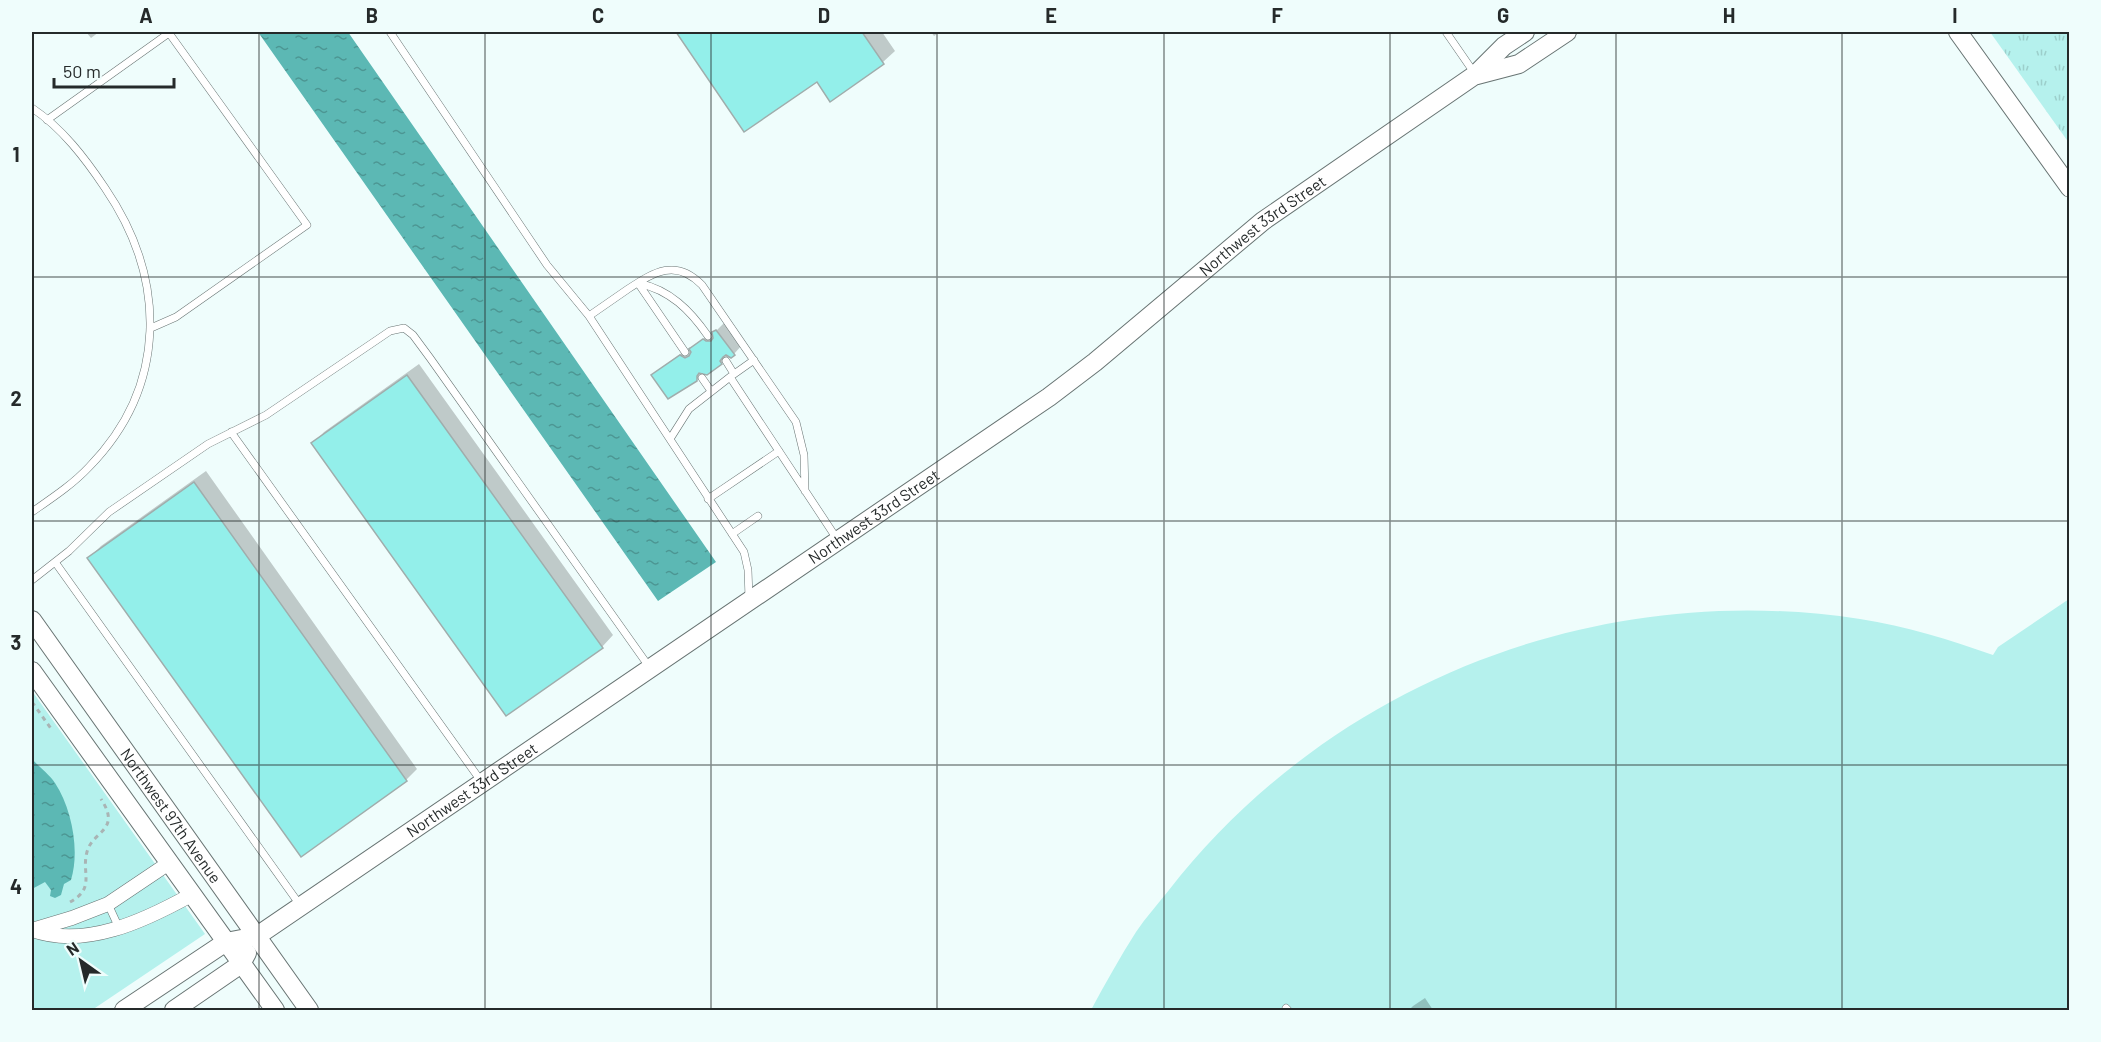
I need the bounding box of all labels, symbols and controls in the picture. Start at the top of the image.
text: A [139,3,153,27]
text: B [366,3,378,27]
text: C [592,3,604,27]
text: D [818,3,830,27]
text: E [1045,3,1057,27]
text: F [1271,3,1283,27]
text: G [1497,3,1509,27]
text: H [1723,3,1735,27]
text: I [1952,3,1958,27]
scale bar [54,51,174,89]
text: 50 m [63,60,101,82]
text: 1 [12,142,20,166]
street label: Northwest 33rd Street [1195,171,1329,280]
text: 2 [10,386,22,410]
street label: Northwest 33rd Street [804,465,942,567]
text: 3 [11,630,21,654]
street label: Northwest 33rd Street [402,738,541,841]
street label: Northwest 97th Avenue [117,744,226,886]
text: 4 [10,874,22,898]
north arrow [51,931,111,991]
text: N [63,937,82,959]

